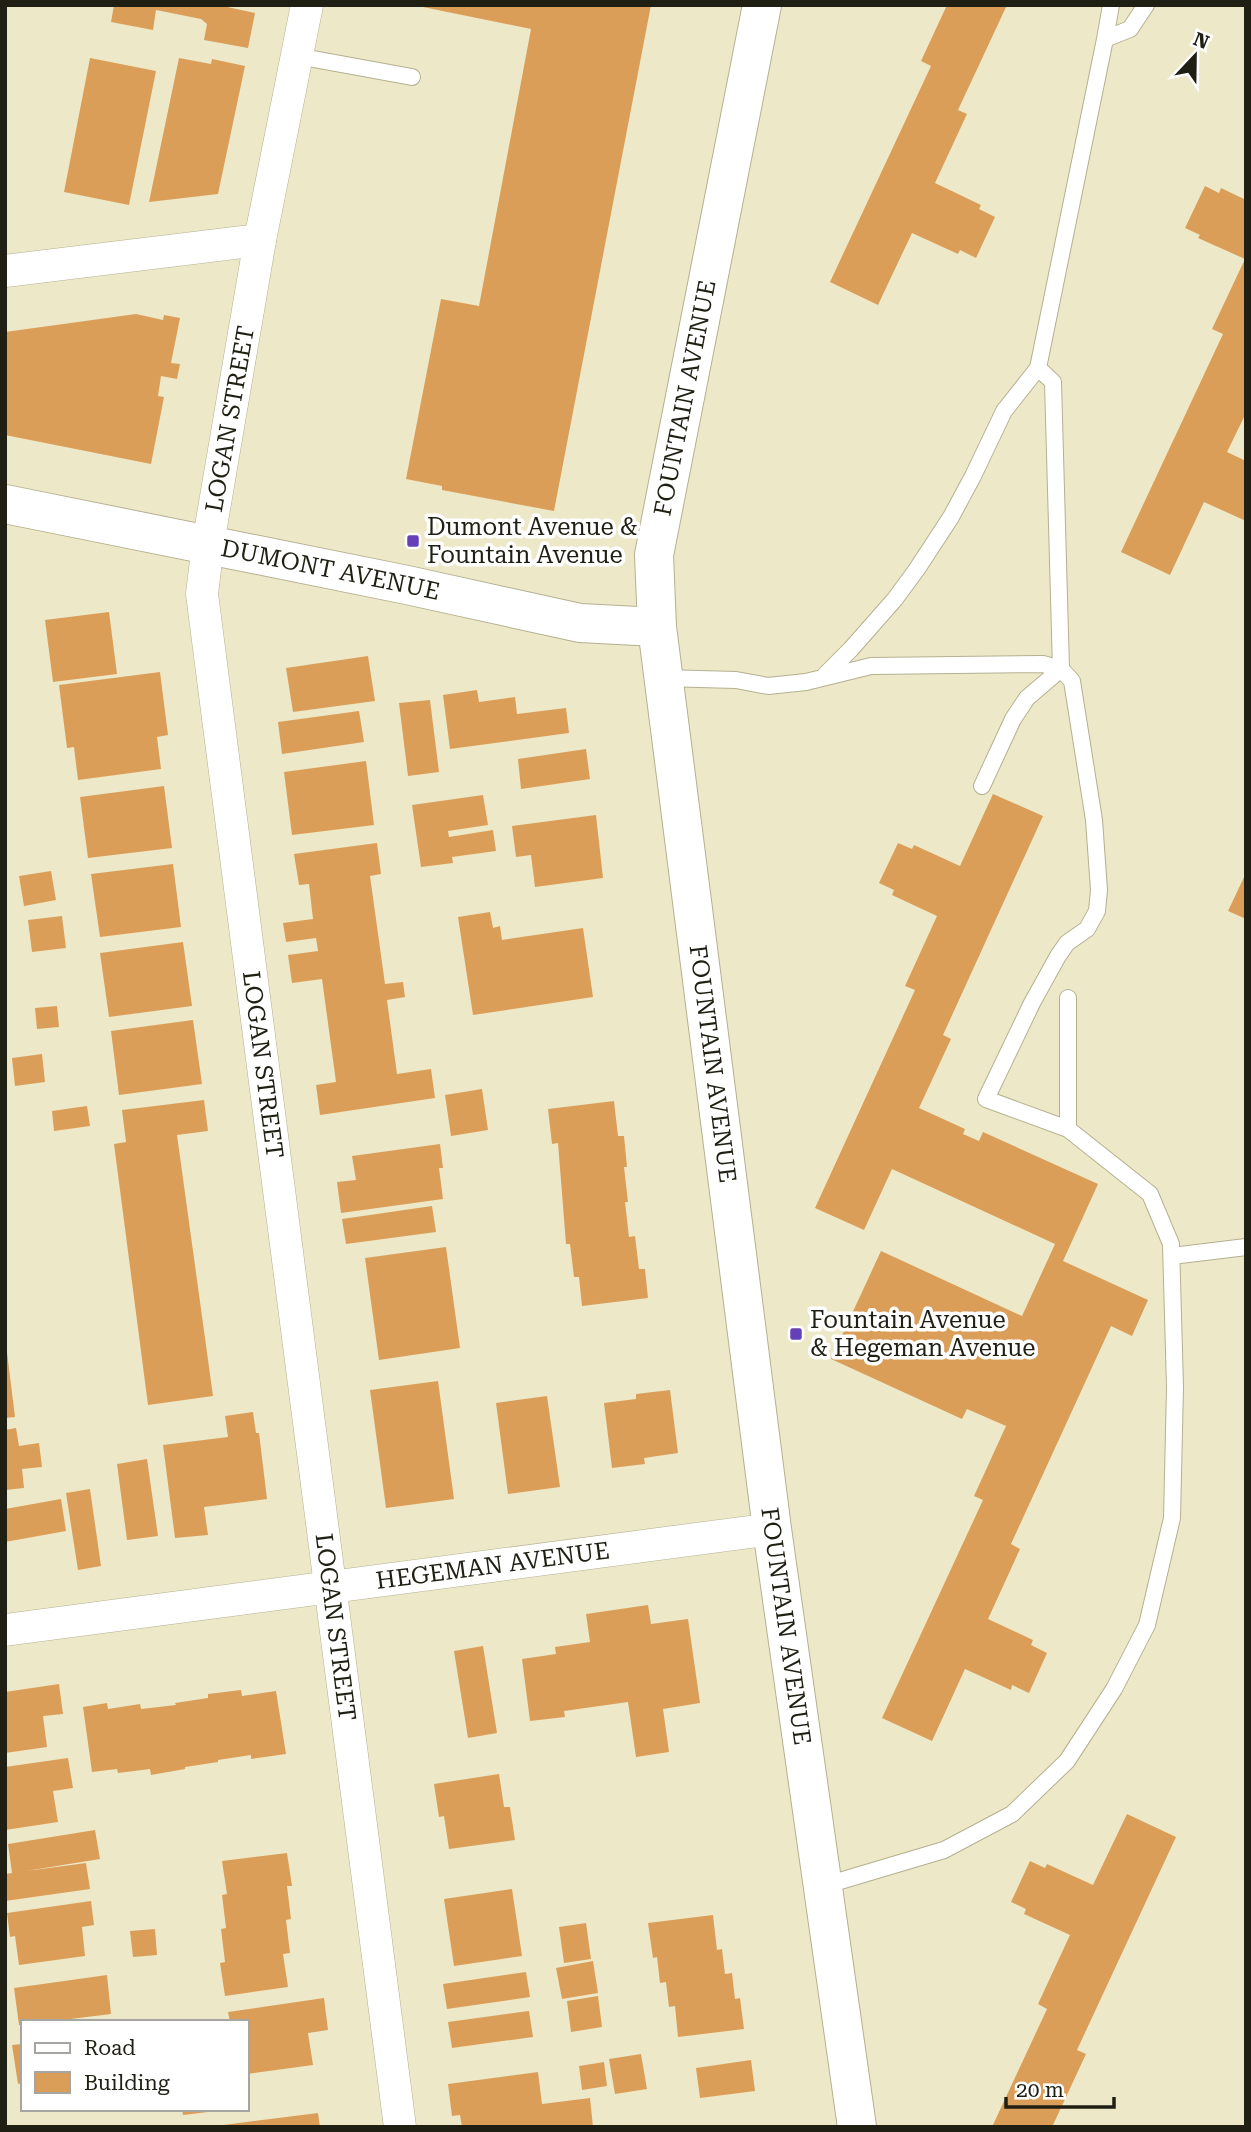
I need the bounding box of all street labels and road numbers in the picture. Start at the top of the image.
street label: FOUNTAIN AVENUE [648,278,722,518]
street label: LOGAN STREET [200,324,260,514]
street label: DUMONT AVENUE [219,534,442,606]
street label: FOUNTAIN AVENUE [684,943,742,1184]
street label: LOGAN STREET [237,969,289,1160]
street label: FOUNTAIN AVENUE [755,1506,817,1747]
street label: LOGAN STREET [309,1532,361,1722]
street label: HEGEMAN AVENUE [374,1537,611,1595]

